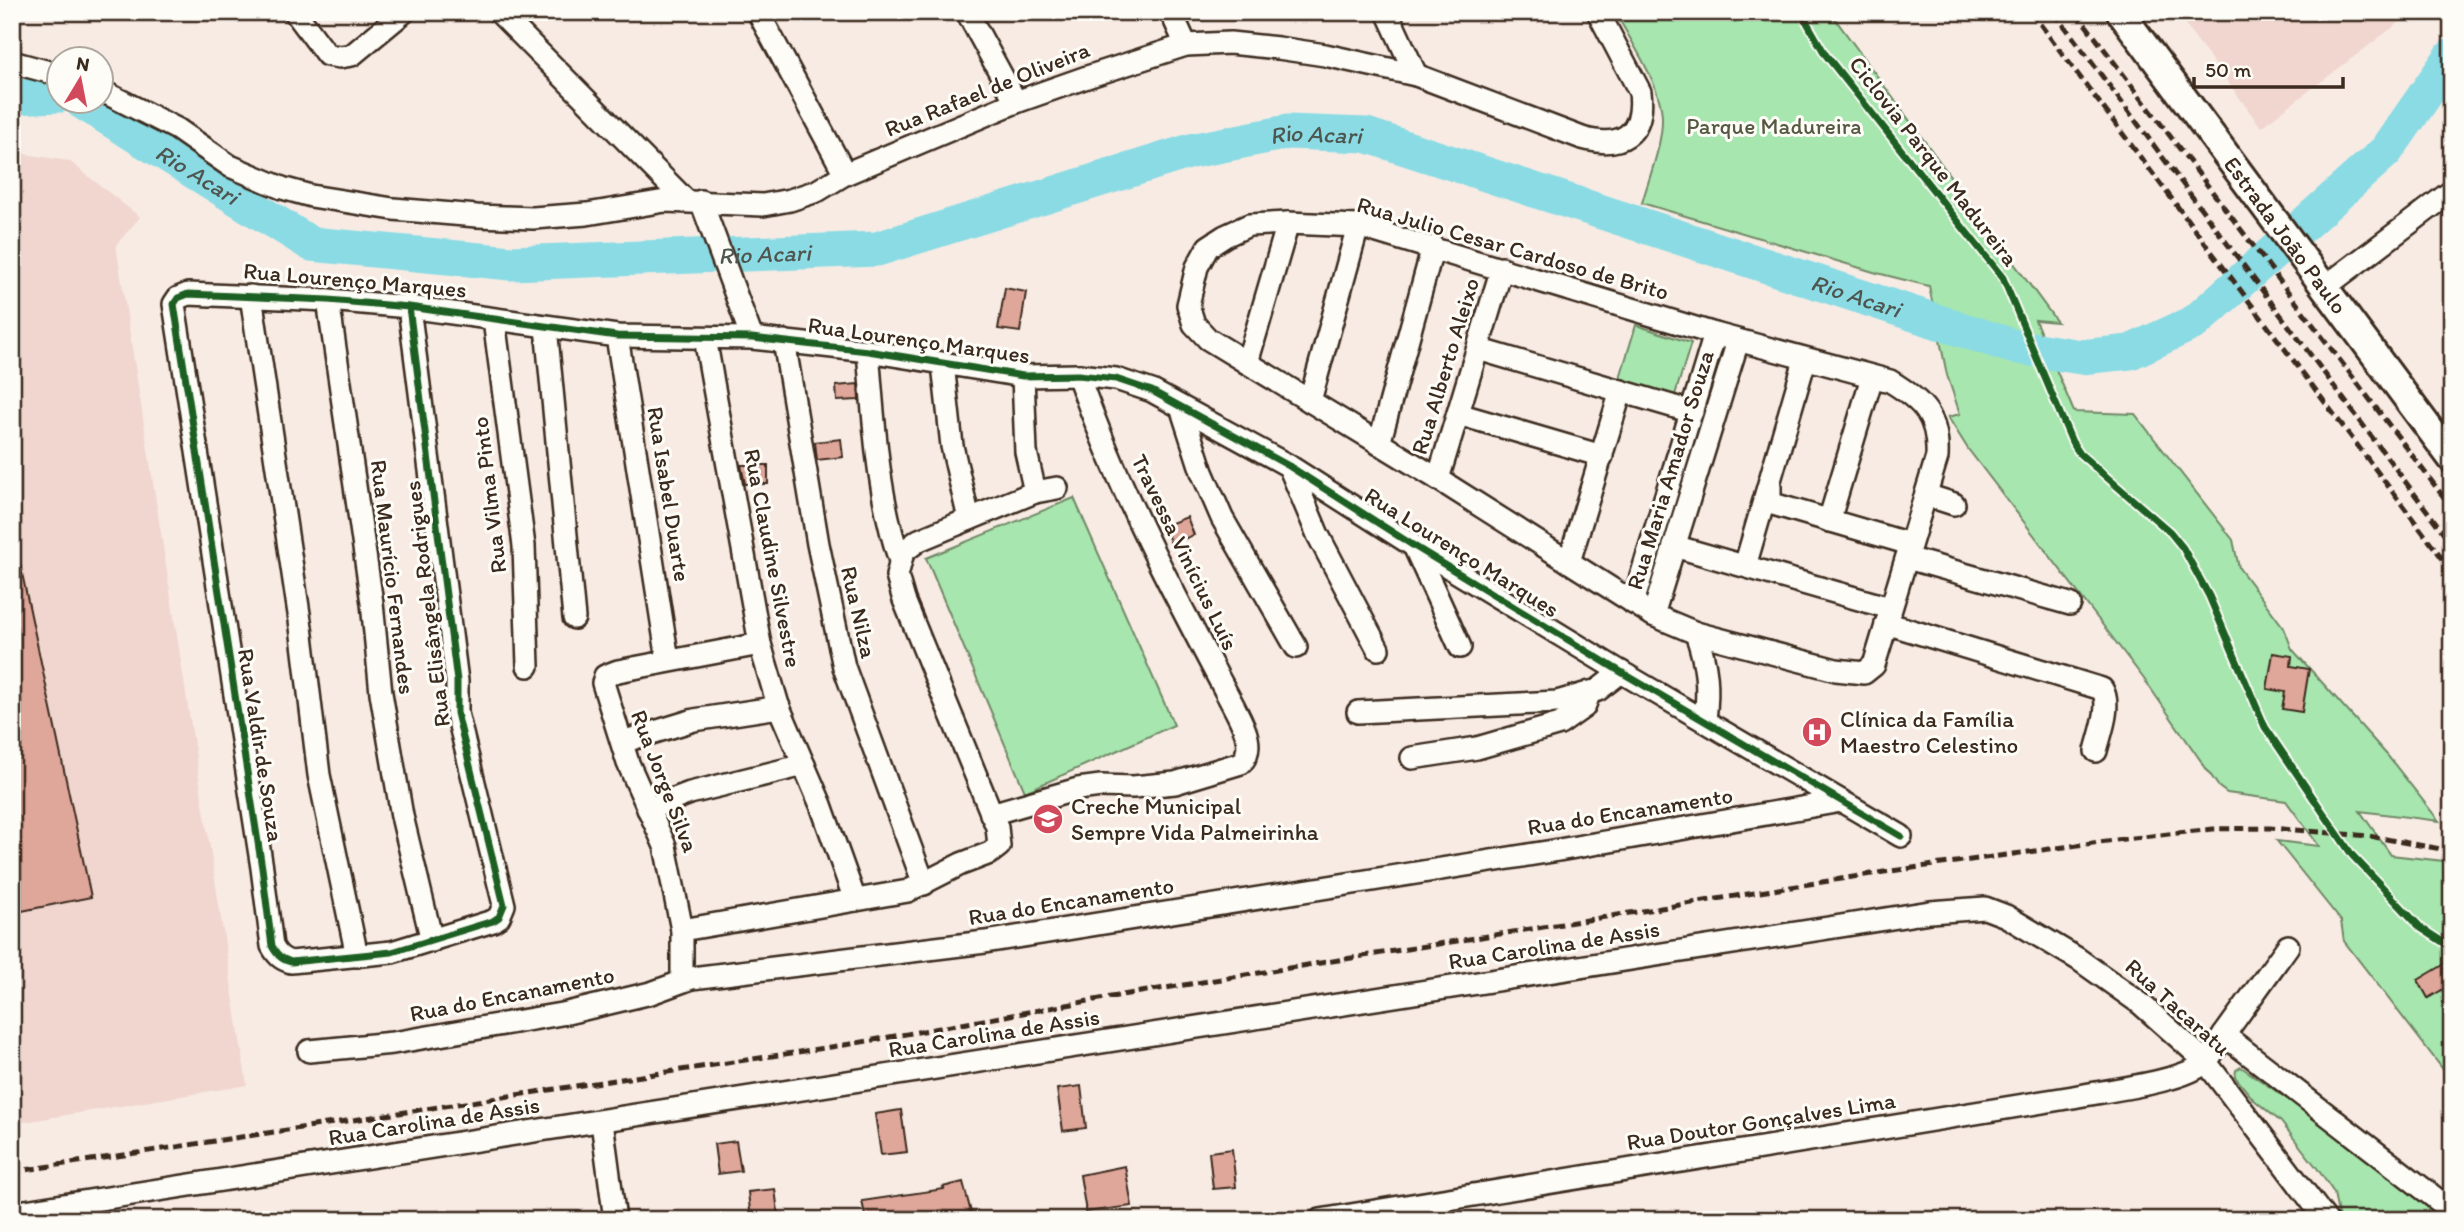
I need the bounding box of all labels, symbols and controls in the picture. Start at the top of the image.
street label: Rua Rafael de Oliveira [880,35,1094,143]
north arrow [46,46,116,116]
scale bar [2194,46,2343,90]
street label: Ciclovia Parque Madureira [1843,50,2025,272]
text: N [75,51,91,76]
text: 50 m [2205,57,2252,82]
park label: Parque Madureira [1686,112,1862,140]
water label: Rio Acari [1267,117,1365,150]
water label: Rio Acari [151,137,247,212]
street label: Estrada João Paulo [2218,151,2353,320]
street label: Rua Julio Cesar Cardoso de Brito [1354,190,1672,306]
water label: Rio Acari [718,237,814,270]
street label: Rua Lourenço Marques [242,256,468,304]
water label: Rio Acari [1808,267,1907,324]
street label: Rua Alberto Aleixo [1405,274,1485,458]
street label: Rua Lourenço Marques [806,311,1032,369]
street label: Rua Maria Amador Souza [1620,347,1720,593]
street label: Rua Isabel Duarte [641,404,697,584]
street label: Rua Vilma Pinto [466,415,512,575]
street label: Rua Claudine Silvestre [738,446,808,670]
street label: Travessa Vinícius Luís [1125,450,1245,654]
street label: Rua Maurício Fernandes [365,458,421,696]
street label: Rua Elisângela Rodrigues [398,479,456,729]
street label: Rua Lourenço Marques [1360,481,1564,623]
street label: Rua Nilza [835,563,883,661]
street label: Rua Valdir de Souza [232,646,290,844]
place label: Clínica da Família Maestro Celestino [1840,705,2018,759]
street label: Rua Jorge Silva [625,706,705,856]
hospital icon: Clínica da Família Maestro Celestino [1800,715,1834,749]
street label: Rua do Encanamento [1525,781,1735,841]
place label: Creche Municipal Sempre Vida Palmeirinha [1071,792,1319,846]
school or university icon: Creche Municipal Sempre Vida Palmeirinha [1031,802,1065,836]
street label: Rua do Encanamento [966,871,1176,931]
street label: Rua Carolina de Assis [1446,914,1662,976]
street label: Rua Tacaratu [2120,952,2237,1062]
street label: Rua do Encanamento [407,960,617,1028]
street label: Rua Carolina de Assis [886,1002,1102,1064]
street label: Rua Doutor Gonçalves Lima [1624,1086,1898,1156]
street label: Rua Carolina de Assis [326,1090,542,1152]

